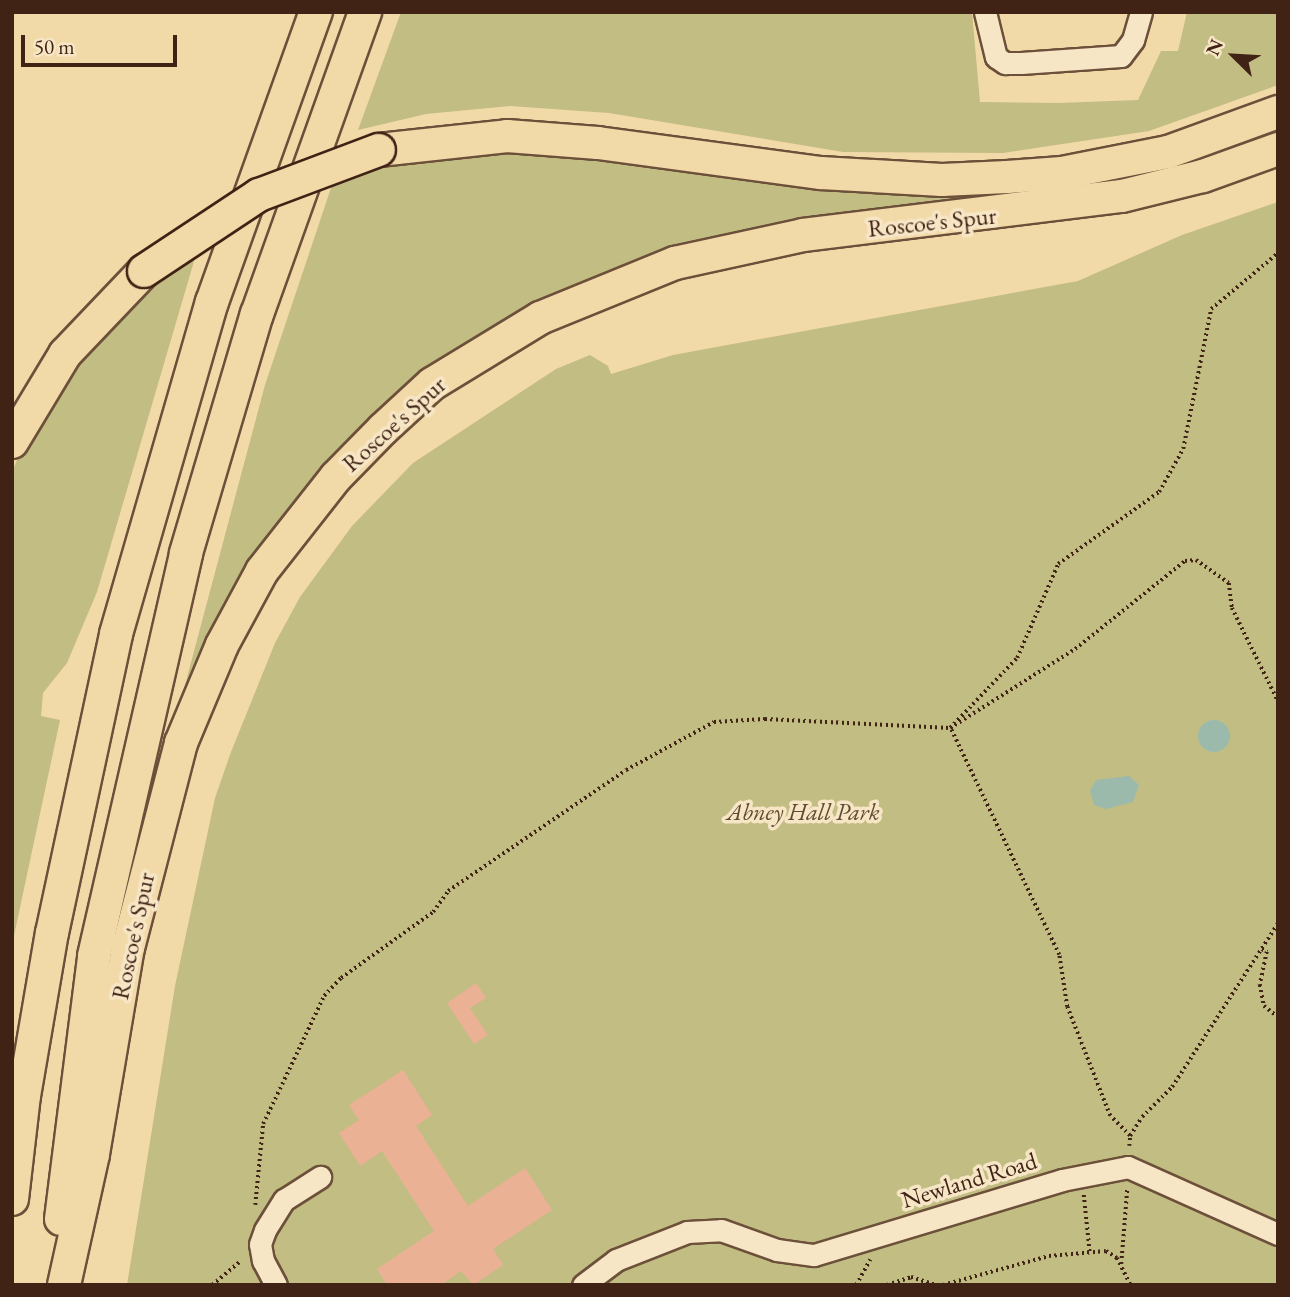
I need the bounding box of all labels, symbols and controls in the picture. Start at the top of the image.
scale bar [24,21,180,65]
north arrow [1199,21,1269,91]
text: 50 m [34,33,75,60]
text: N [1200,35,1229,59]
street label: Roscoe's Spur [866,201,998,243]
street label: Roscoe's Spur [336,370,452,478]
park label: Abney Hall Park [726,798,880,826]
street label: Roscoe's Spur [106,870,160,1002]
street label: Newland Road [898,1146,1040,1214]

